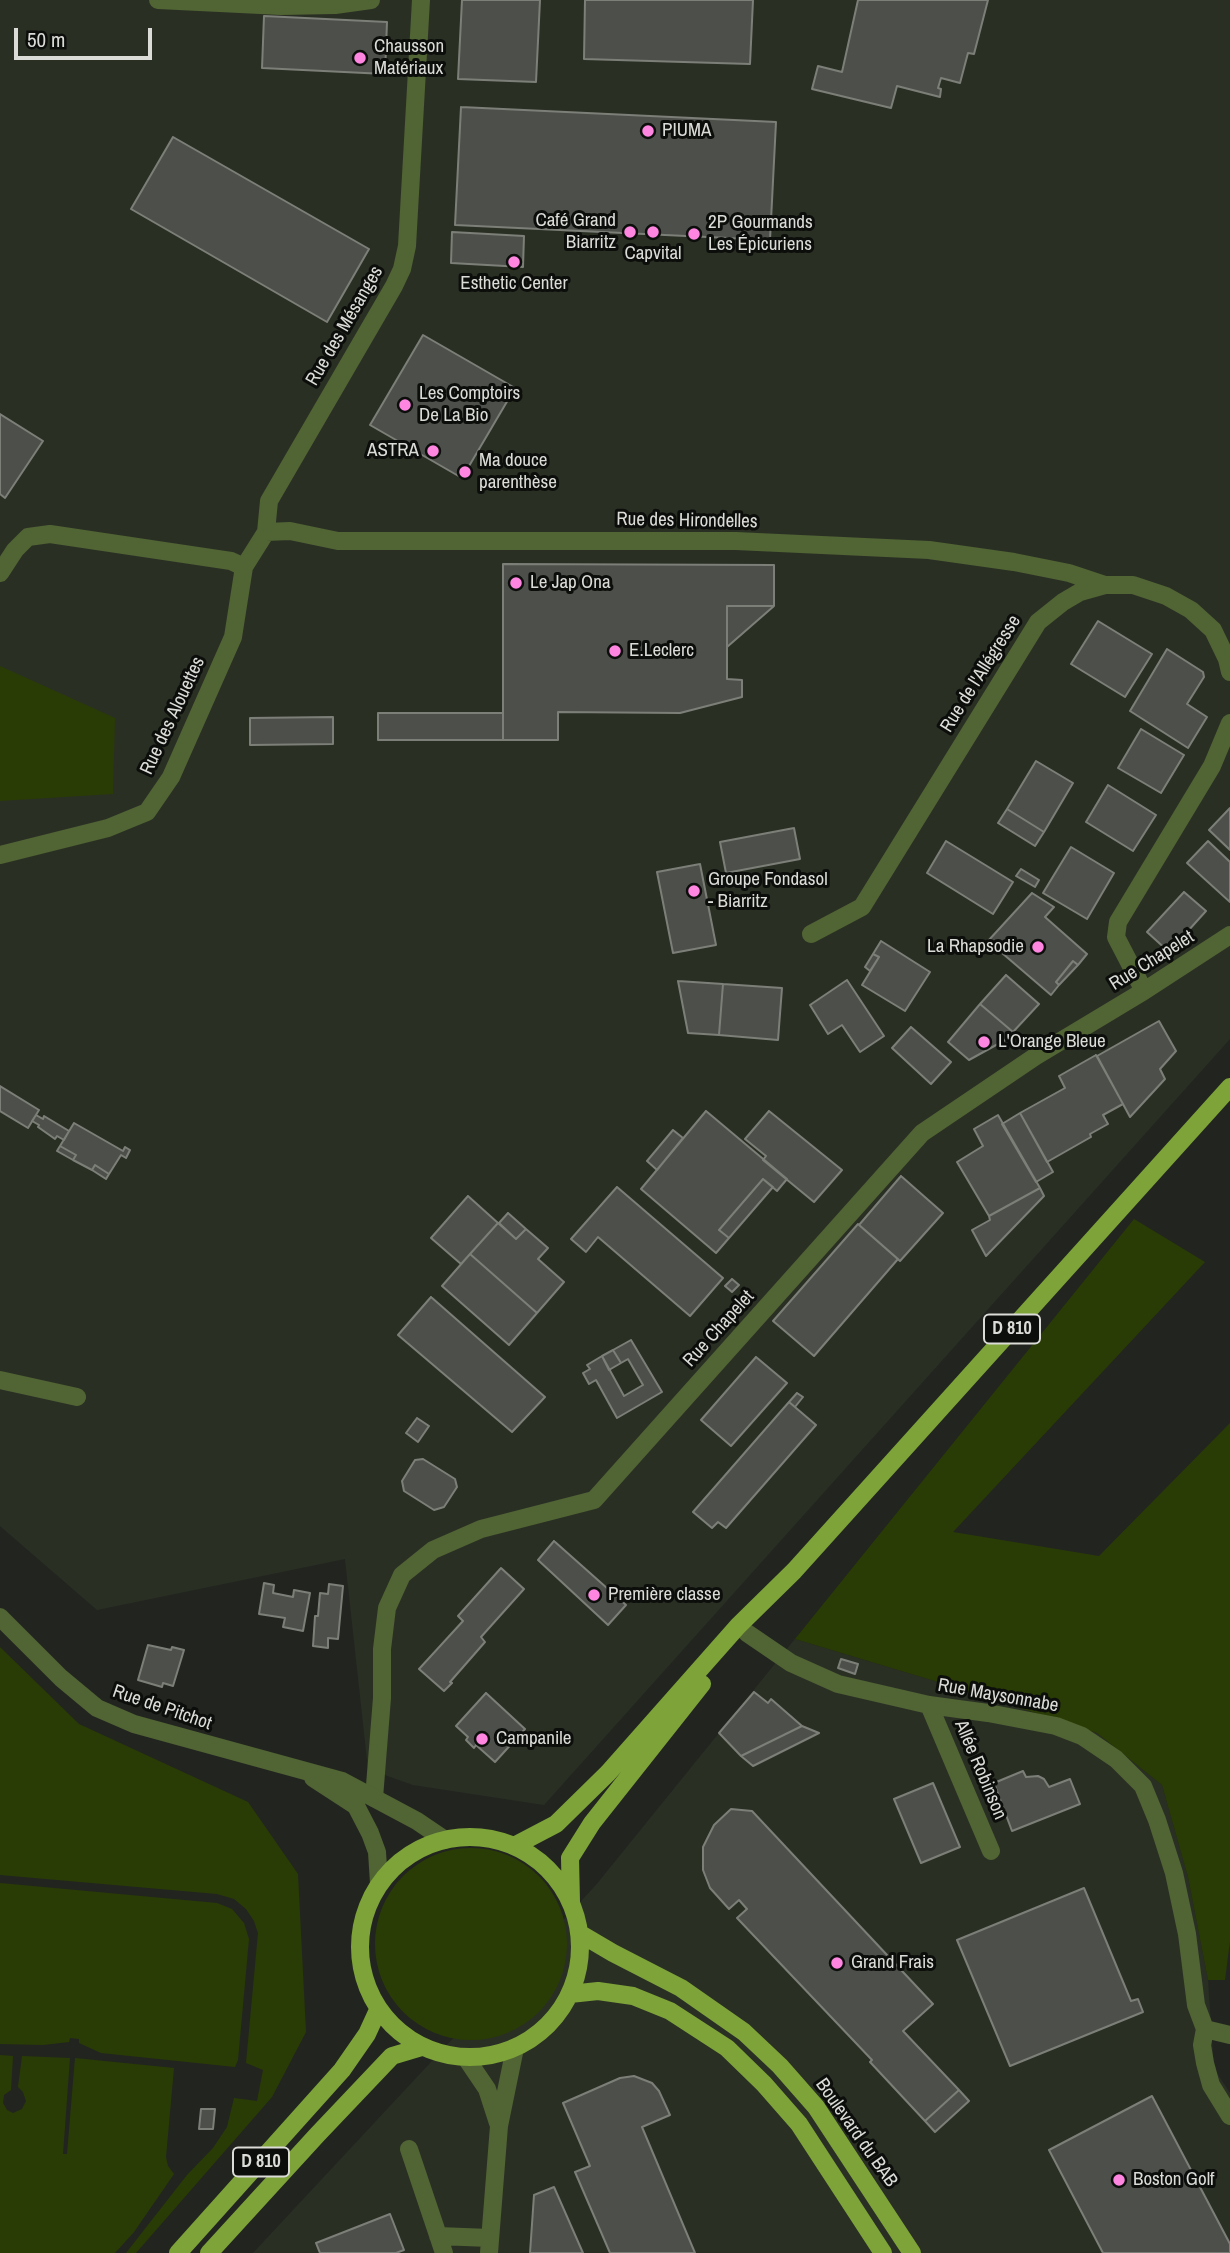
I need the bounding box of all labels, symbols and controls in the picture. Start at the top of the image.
scale bar [18,14,156,58]
text: 50 m [27,25,65,54]
place label: Chausson Matériaux [374,36,444,80]
marker: Chausson Matériaux [352,50,368,66]
place label: PIUMA [662,120,711,142]
marker: PIUMA [640,123,656,139]
place label: Café Grand Biarritz [535,210,616,254]
place label: 2P Gourmands Les Épicuriens [708,212,813,256]
marker: Café Grand Biarritz [622,224,638,240]
marker: Capvital [645,224,661,240]
marker: 2P Gourmands Les Épicuriens [686,226,702,242]
place label: Capvital [624,243,682,265]
marker: Esthetic Center [506,254,522,270]
street label: Rue des Mésanges [302,262,388,390]
place label: Esthetic Center [460,273,568,295]
place label: Les Comptoirs De La Bio [419,383,520,427]
marker: Les Comptoirs De La Bio [397,397,413,413]
place label: ASTRA [367,440,419,462]
marker: ASTRA [425,443,441,459]
place label: Ma douce parenthèse [479,450,557,494]
marker: Ma douce parenthèse [457,464,473,480]
street label: Rue des Hirondelles [616,508,758,534]
place label: Le Jap Ona [530,572,611,594]
marker: Le Jap Ona [508,575,524,591]
street label: Rue de l'Allégresse [936,611,1026,737]
place label: E.Leclerc [629,640,694,662]
marker: E.Leclerc [607,643,623,659]
street label: Rue des Alouettes [136,653,210,779]
place label: Groupe Fondasol - Biarritz [708,869,828,913]
marker: Groupe Fondasol - Biarritz [686,883,702,899]
street label: Rue Chapelet [1106,926,1198,996]
place label: La Rhapsodie [927,936,1024,958]
marker: La Rhapsodie [1030,939,1046,955]
place label: L'Orange Bleue [998,1031,1106,1053]
marker: L'Orange Bleue [976,1034,992,1050]
street label: Rue Chapelet [679,1286,759,1372]
road number: D 810 [984,1314,1040,1344]
place label: Première classe [608,1584,721,1606]
marker: Première classe [586,1587,602,1603]
street label: Rue Maysonnabe [936,1674,1060,1718]
street label: Rue de Pitchot [110,1680,214,1736]
street label: Allée Robinson [949,1717,1011,1823]
place label: Campanile [496,1728,571,1750]
marker: Campanile [474,1731,490,1747]
place label: Grand Frais [851,1952,934,1974]
marker: Grand Frais [829,1955,845,1971]
street label: Boulevard du BAB [810,2074,902,2192]
road number: D 810 [233,2148,289,2176]
place label: Boston Golf [1133,2169,1214,2191]
marker: Boston Golf [1111,2172,1127,2188]

